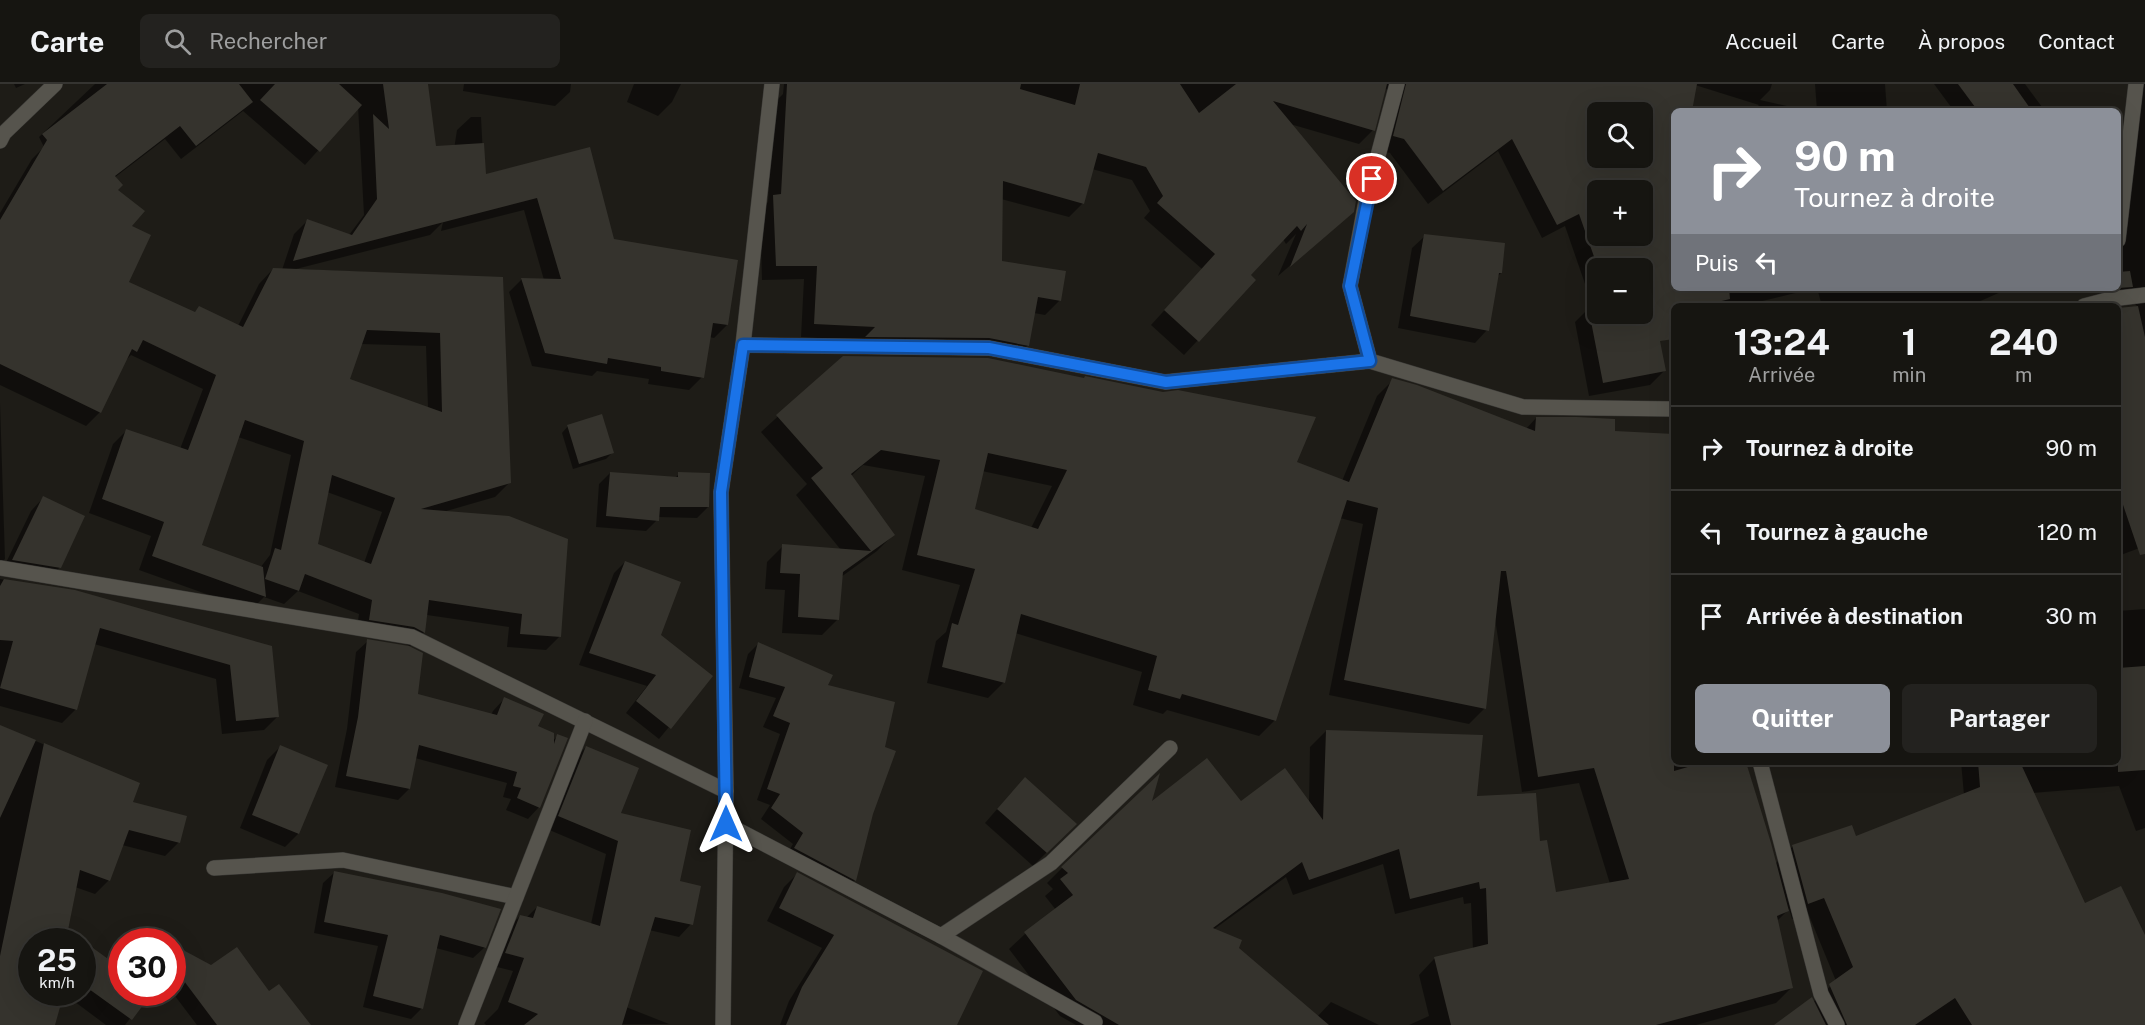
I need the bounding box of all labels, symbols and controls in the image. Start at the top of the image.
search box [140,14,560,68]
text: Carte [30,25,104,58]
icon: search [161,25,194,58]
text: Rechercher [209,28,327,54]
text: Accueil [1725,29,1798,54]
text: Carte [1831,29,1885,54]
text: À propos [1918,29,2005,54]
text: Contact [2038,29,2115,54]
map controls [1587,102,1653,324]
button: search [1587,102,1653,168]
text: 90 m [1794,131,1896,180]
icon: right [1695,132,1773,210]
pin [1346,153,1397,204]
icon: arrive [1355,162,1388,195]
button: + [1587,180,1653,246]
text: Tournez à droite [1794,181,1995,213]
icon: left [1750,246,1783,279]
text: Puis [1695,250,1738,276]
button: − [1587,258,1653,324]
text: 13:24 [1734,321,1830,363]
text: 1 [1902,321,1917,363]
text: 240 [1989,321,2058,363]
text: Arrivée [1748,363,1815,387]
text: min [1892,363,1926,387]
text: m [2015,363,2032,387]
icon: right [1695,432,1728,465]
text: Tournez à droite [1746,435,1914,461]
text: 90 m [2046,435,2097,461]
icon: left [1695,516,1728,549]
text: Tournez à gauche [1746,519,1928,545]
text: 120 m [2037,519,2097,545]
icon: arrive [1695,600,1728,633]
text: Arrivée à destination [1746,603,1963,629]
text: 30 m [2045,603,2097,629]
button: Quitter [1695,684,1890,753]
button: Partager [1902,684,2097,753]
position arrow [694,792,758,856]
speed limit sign: 30 [108,928,186,1006]
text: 25 [37,942,77,978]
text: km/h [39,974,75,991]

